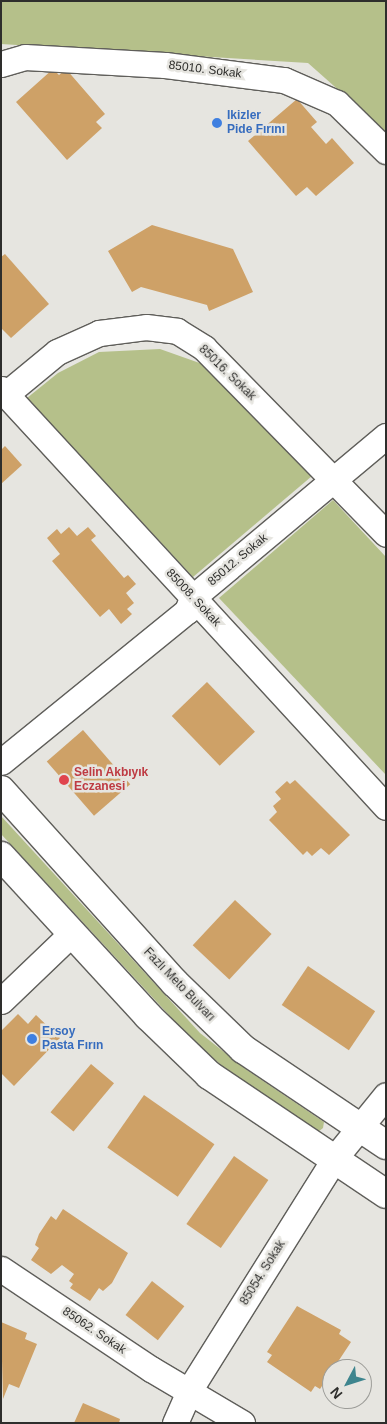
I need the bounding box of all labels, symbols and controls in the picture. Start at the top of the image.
street label: 85010. Sokak [168,58,242,82]
place label: Ikizler Pide Fırını [227,109,285,137]
marker: Ikizler Pide Fırını [211,117,223,129]
street label: 85016. Sokak [196,342,258,404]
street label: 85012. Sokak [205,531,271,589]
street label: 85008. Sokak [163,566,223,630]
place label: Selin Akbıyık Eczanesi [74,766,149,794]
marker: Selin Akbıyık Eczanesi [58,774,70,786]
street label: Fazlı Meto Bulvarı [140,945,218,1025]
place label: Ersoy Pasta Fırın [42,1025,103,1053]
marker: Ersoy Pasta Fırın [26,1033,38,1045]
street label: 85054. Sokak [237,1238,289,1308]
street label: 85062. Sokak [60,1305,128,1357]
north arrow [322,1359,372,1409]
text: N [327,1384,346,1402]

